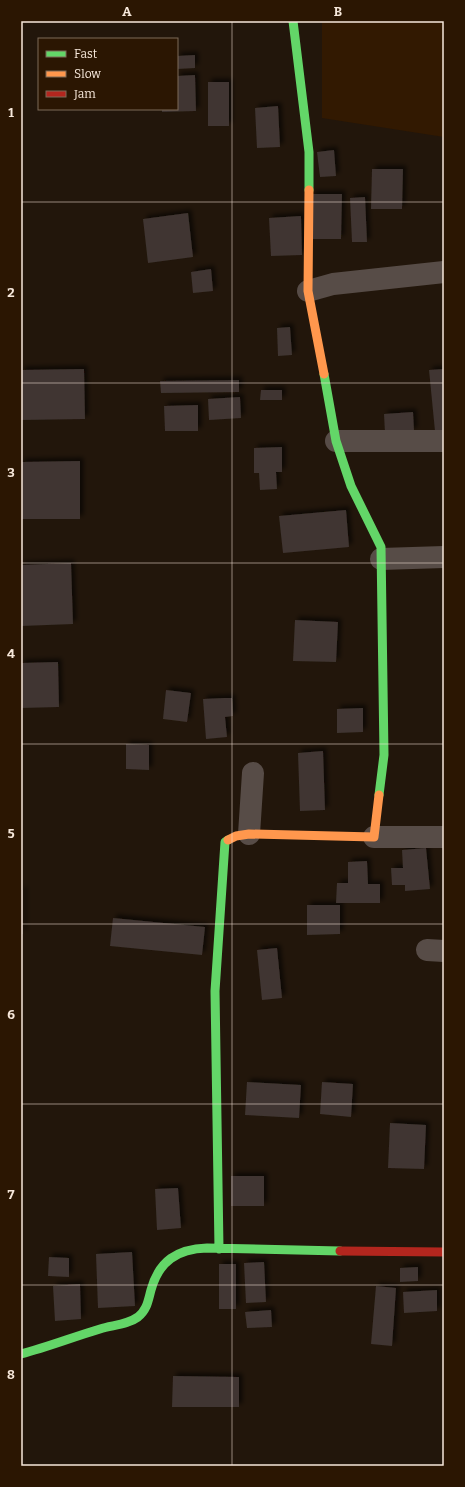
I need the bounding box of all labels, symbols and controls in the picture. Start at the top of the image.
text: A [122,4,132,19]
text: B [334,4,342,19]
legend [38,38,178,110]
text: Fast [74,47,98,61]
text: Slow [74,67,101,81]
text: Jam [73,87,96,101]
text: 1 [8,105,14,120]
text: 2 [7,285,15,300]
text: 3 [7,465,15,480]
text: 4 [7,646,15,661]
text: 5 [7,826,15,841]
text: 6 [7,1007,15,1022]
text: 7 [8,1187,15,1202]
text: 8 [7,1367,15,1382]

